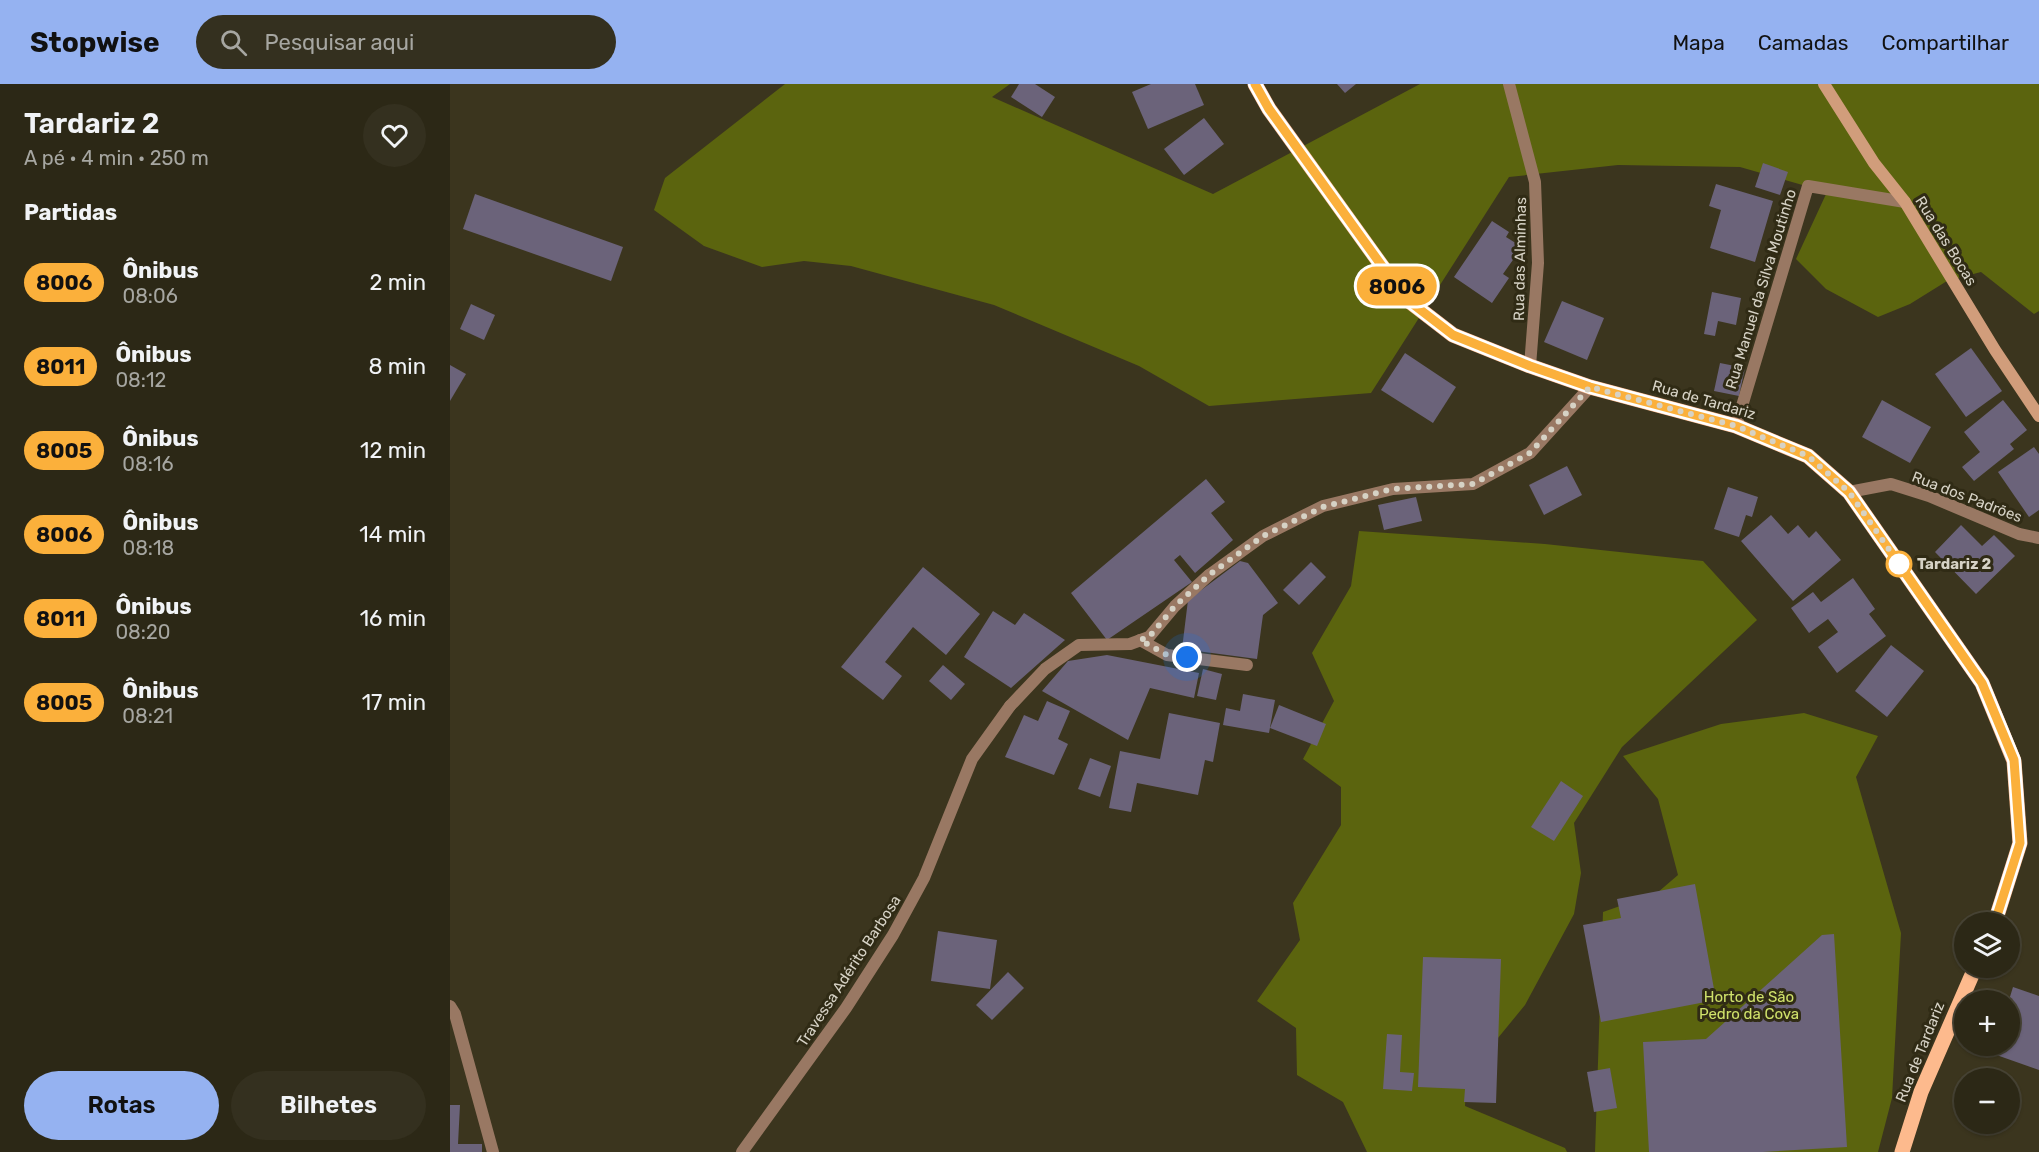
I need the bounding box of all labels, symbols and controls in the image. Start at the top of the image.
search box [196,15,616,69]
text: Stopwise [30,26,160,59]
icon: search [217,26,250,59]
text: Pesquisar aqui [265,29,414,56]
text: Mapa [1672,30,1725,55]
text: Camadas [1758,30,1848,55]
text: Compartilhar [1881,30,2009,55]
button: heart [363,104,426,167]
text: Tardariz 2 [24,107,160,140]
text: A pé · 4 min · 250 m [24,146,209,170]
street label: Rua Manuel da Silva Moutinho [1722,187,1800,391]
street label: Rua das Bocas [1911,193,1981,289]
street label: Rua das Alminhas [1510,197,1530,321]
text: Partidas [24,199,117,226]
text: Ônibus [122,257,199,284]
line badge: 8006 [1355,266,1439,306]
text: 2 min [369,269,426,296]
text: 8006 [36,270,92,295]
text: 8006 [1369,274,1425,299]
text: 08:06 [122,284,178,308]
text: Ônibus [115,341,192,368]
text: 8 min [368,353,426,380]
text: 8011 [36,354,85,379]
text: 08:12 [115,368,166,392]
street label: Rua de Tardariz [1650,377,1758,423]
text: Ônibus [122,425,199,452]
text: 12 min [360,437,426,464]
text: 8005 [36,438,92,463]
text: 08:16 [122,452,174,476]
street label: Rua dos Padrões [1909,468,2025,526]
text: Ônibus [122,509,199,536]
text: 14 min [359,521,426,548]
text: 8006 [36,522,92,547]
text: 08:18 [122,536,174,560]
marker: Tardariz 2 [1886,551,1912,577]
place label: Tardariz 2 [1917,555,1992,573]
text: Ônibus [115,593,192,620]
text: 16 min [360,605,426,632]
text: 8011 [36,606,85,631]
text: 08:20 [115,620,170,644]
your location [1172,642,1202,672]
text: Ônibus [122,677,199,704]
text: 17 min [362,689,426,716]
text: 8005 [36,690,92,715]
text: 08:21 [122,704,173,728]
street label: Travessa Adérito Barbosa [793,892,905,1050]
map controls [1954,912,2020,1134]
button: layers [1954,912,2020,978]
park label: Horto de São Pedro da Cova [1699,988,1799,1023]
button: + [1954,990,2020,1056]
street label: Rua de Tardariz [1892,999,1948,1105]
button: − [1954,1068,2020,1134]
button: Rotas [24,1071,219,1140]
button: Bilhetes [231,1071,426,1140]

